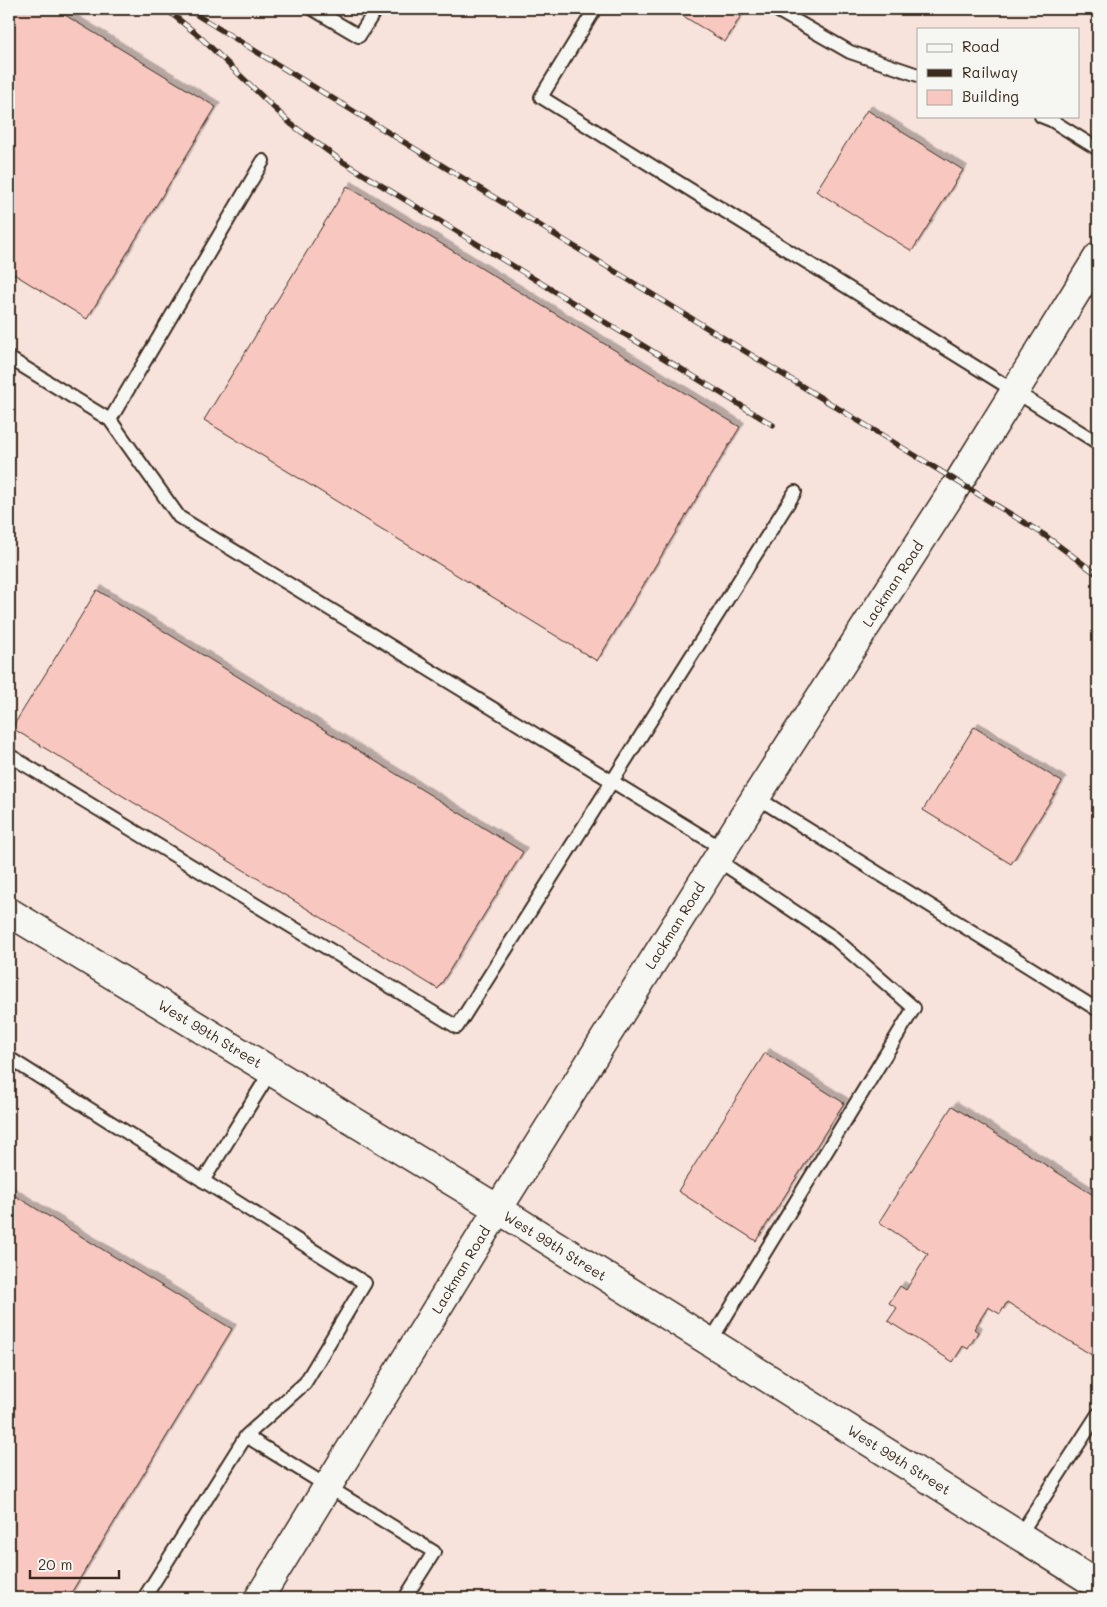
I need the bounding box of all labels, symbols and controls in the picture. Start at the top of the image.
legend [917,28,1080,118]
text: Road [962,36,999,56]
text: Railway [962,62,1018,82]
text: Building [962,86,1019,106]
street label: Lackman Road [858,537,928,630]
street label: Lackman Road [640,879,709,973]
street label: West 99th Street [155,995,266,1072]
street label: West 99th Street [500,1206,610,1285]
street label: Lackman Road [427,1222,494,1317]
street label: West 99th Street [844,1420,954,1499]
scale bar [30,1547,119,1579]
text: 20 m [38,1554,72,1574]

